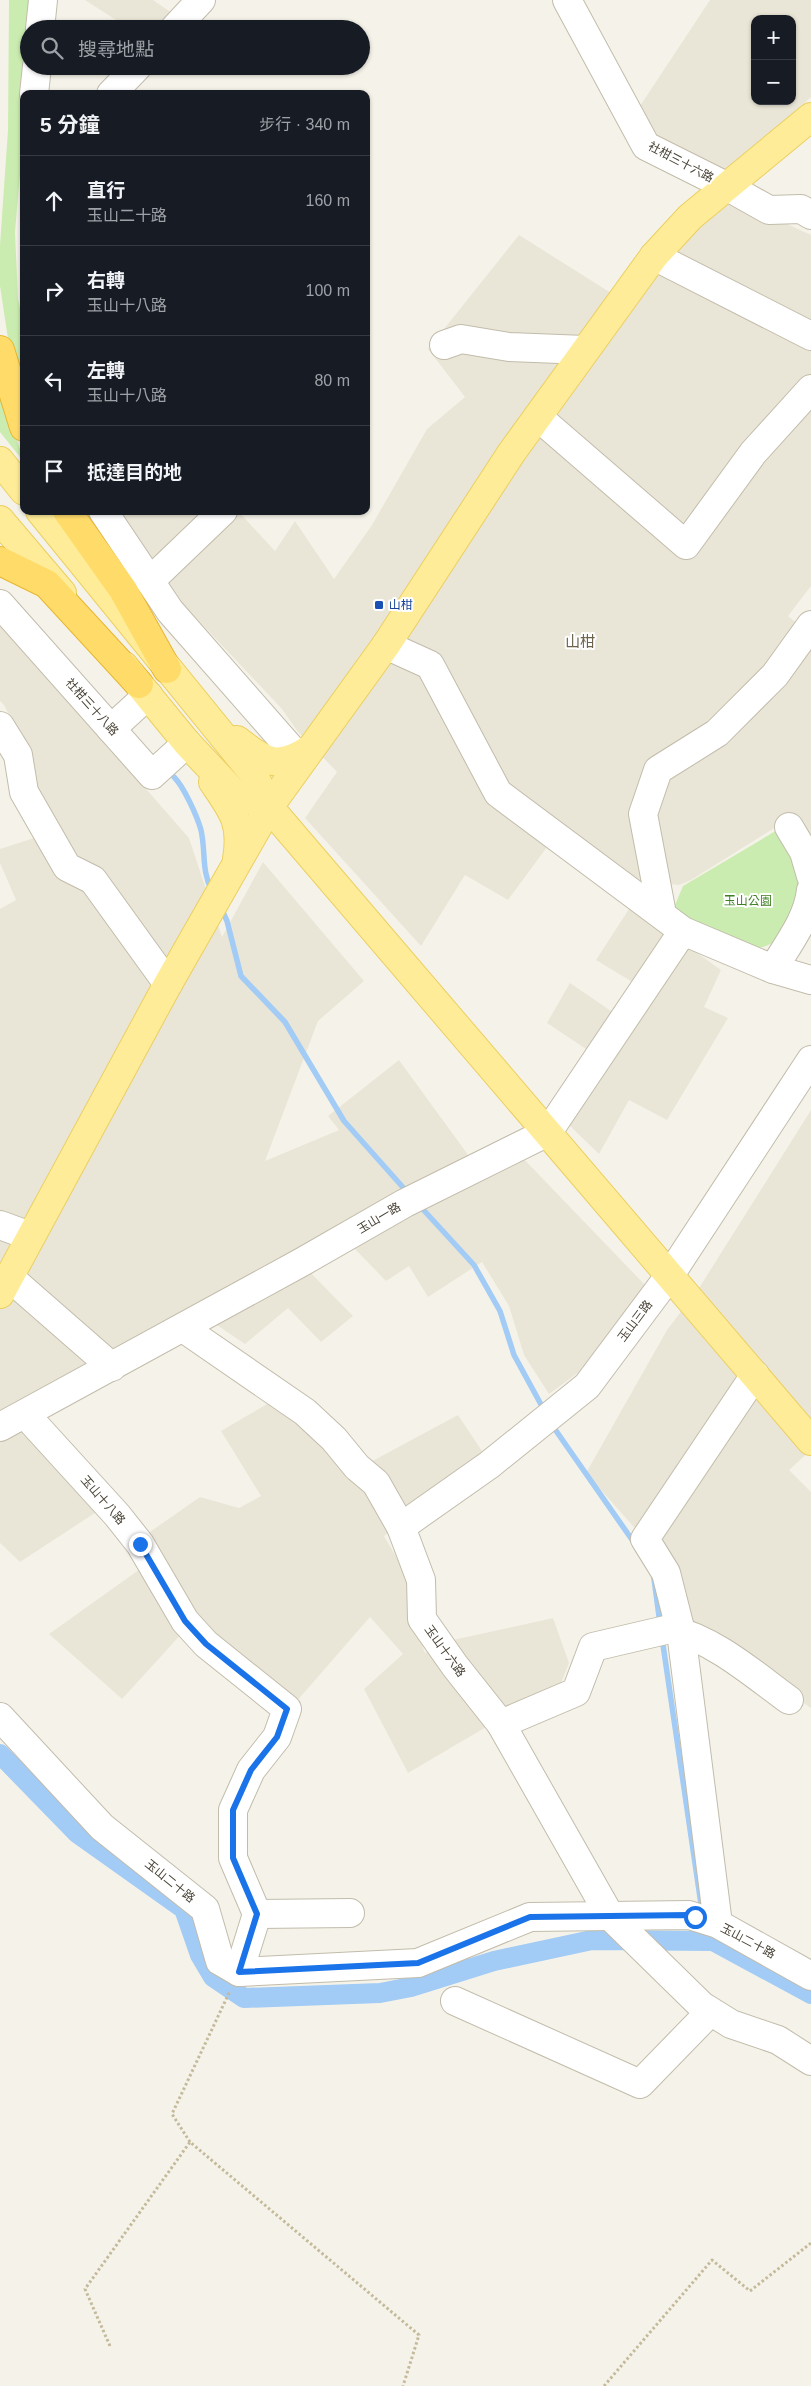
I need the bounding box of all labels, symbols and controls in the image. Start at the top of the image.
map controls [751,15,796,105]
button: + [751,15,796,60]
search box [20,20,370,75]
icon: search [38,34,66,62]
text: 搜尋地點 [78,39,154,60]
button: − [751,60,796,105]
text: 5 分鐘 [40,113,100,136]
text: 步行 · 340 m [259,116,350,133]
street label: 社柑三十六路 [646,139,716,185]
text: 直行 [87,180,125,201]
icon: ahead [40,187,68,215]
text: 160 m [306,192,350,209]
text: 玉山二十路 [87,207,167,224]
text: 右轉 [87,270,125,291]
icon: right [40,277,68,305]
text: 100 m [306,282,350,299]
text: 玉山十八路 [87,297,167,314]
text: 左轉 [87,360,125,381]
icon: left [40,367,68,395]
text: 80 m [314,372,350,389]
text: 玉山十八路 [87,387,167,404]
icon: arrive [40,457,68,485]
text: 抵達目的地 [87,462,182,483]
place label: 山柑 [389,598,413,612]
marker: 山柑 [373,599,385,611]
district label: 山柑 [565,633,595,650]
street label: 社柑三十八路 [63,676,121,738]
park label: 玉山公園 [724,894,772,908]
street label: 玉山一路 [355,1200,403,1236]
street label: 玉山三路 [615,1298,655,1344]
street label: 玉山十八路 [78,1473,128,1527]
route end [129,1533,152,1556]
street label: 玉山十六路 [422,1623,468,1679]
street label: 玉山二十路 [142,1857,198,1905]
route start [684,1906,707,1929]
street label: 玉山二十路 [718,1921,778,1961]

